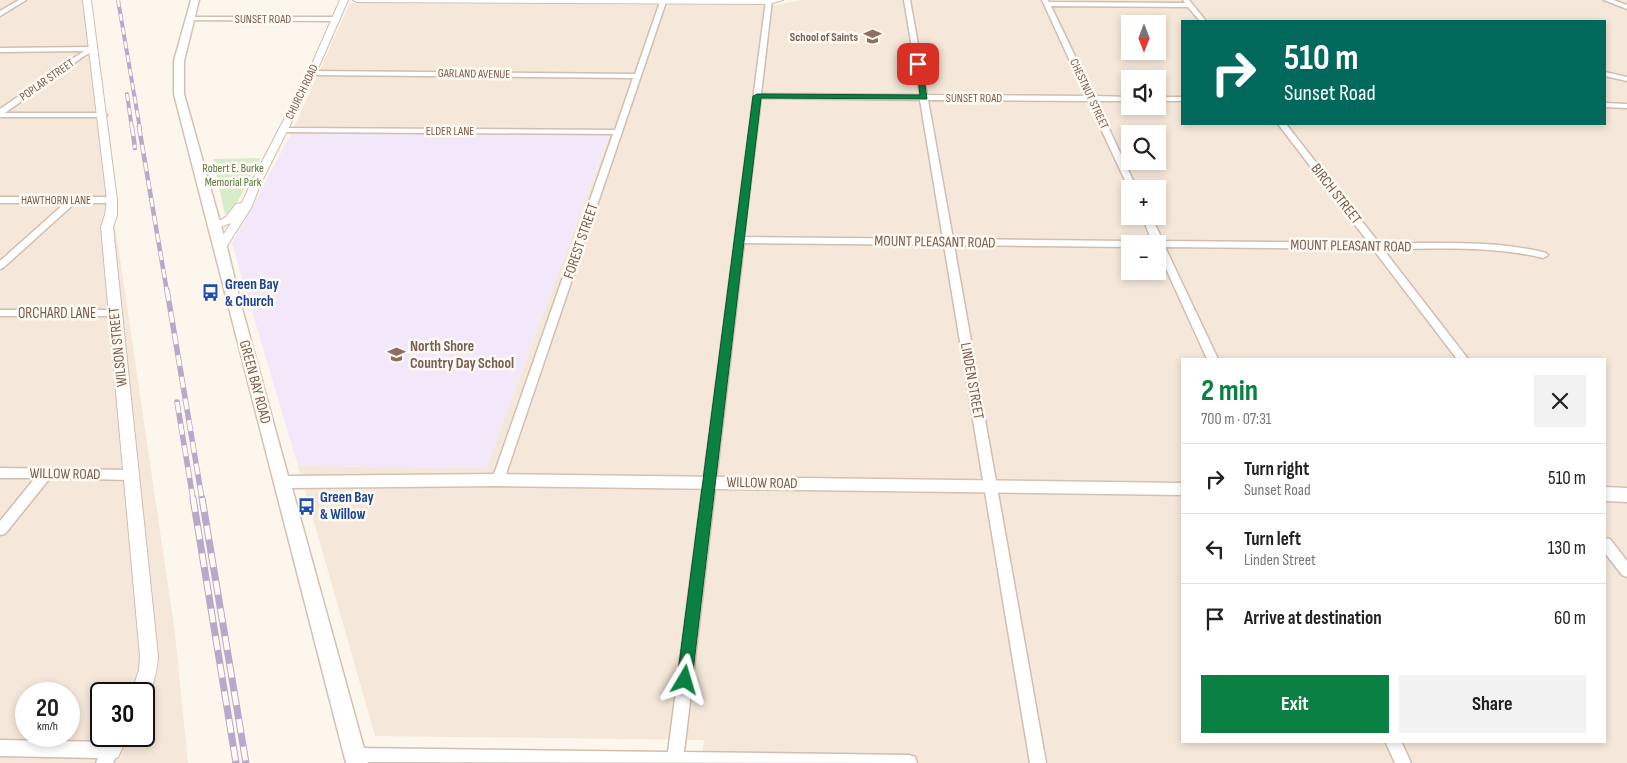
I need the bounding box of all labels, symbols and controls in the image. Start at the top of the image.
street label: SUNSET ROAD [235,12,291,27]
north arrow [1121,15,1166,60]
map controls [1121,15,1166,280]
school or university icon: School of Saints [862,27,882,47]
place label: School of Saints [790,30,858,45]
text: 510 m [1284,37,1358,80]
icon: right [1201,40,1266,105]
pin [897,43,939,85]
icon: arrive [904,50,932,78]
street label: POPLAR STREET [17,56,77,104]
street label: CHESTNUT STREET [1066,56,1112,132]
street label: CHURCH ROAD [282,62,322,122]
street label: GARLAND AVENUE [438,66,510,82]
button: sound [1121,70,1166,115]
text: Sunset Road [1284,80,1376,107]
street label: SUNSET ROAD [946,91,1002,106]
street label: ELDER LANE [426,124,474,139]
button: search [1121,125,1166,170]
street label: BIRCH STREET [1306,160,1366,228]
park label: Robert E. Burke Memorial Park [202,161,264,190]
button: + [1121,180,1166,225]
street label: HAWTHORN LANE [21,193,91,208]
street label: FOREST STREET [559,201,603,281]
street label: MOUNT PLEASANT ROAD [874,231,996,253]
button: − [1121,235,1166,280]
street label: MOUNT PLEASANT ROAD [1290,235,1412,257]
place label: Green Bay & Church [225,275,279,311]
bus stop icon: Green Bay & Church [201,283,221,303]
street label: ORCHARD LANE [18,304,96,323]
street label: WILSON STREET [104,306,132,388]
place label: North Shore Country Day School [410,337,514,373]
street label: GREEN BAY ROAD [235,338,275,426]
street label: LINDEN STREET [956,341,988,421]
school or university icon: North Shore Country Day School [386,345,406,365]
text: 2 min [1201,373,1258,409]
button: close [1534,375,1586,427]
text: 700 m · 07:31 [1201,410,1271,429]
text: Turn right [1244,458,1309,481]
street label: WILLOW ROAD [29,464,101,484]
icon: right [1201,465,1229,493]
text: 510 m [1548,467,1586,490]
street label: WILLOW ROAD [726,473,798,493]
text: Sunset Road [1244,481,1311,500]
place label: Green Bay & Willow [320,488,374,524]
bus stop icon: Green Bay & Willow [296,496,316,516]
text: Turn left [1244,528,1301,551]
icon: left [1201,535,1229,563]
text: 130 m [1548,537,1586,560]
text: Linden Street [1244,551,1316,570]
icon: arrive [1201,605,1229,633]
text: Arrive at destination [1244,607,1382,630]
text: 60 m [1554,607,1586,630]
position arrow [658,653,710,705]
button: Exit [1201,675,1389,733]
button: Share [1399,675,1586,733]
speed limit sign: 30 [90,682,155,747]
text: 20 [36,693,59,724]
text: km/h [37,719,58,734]

